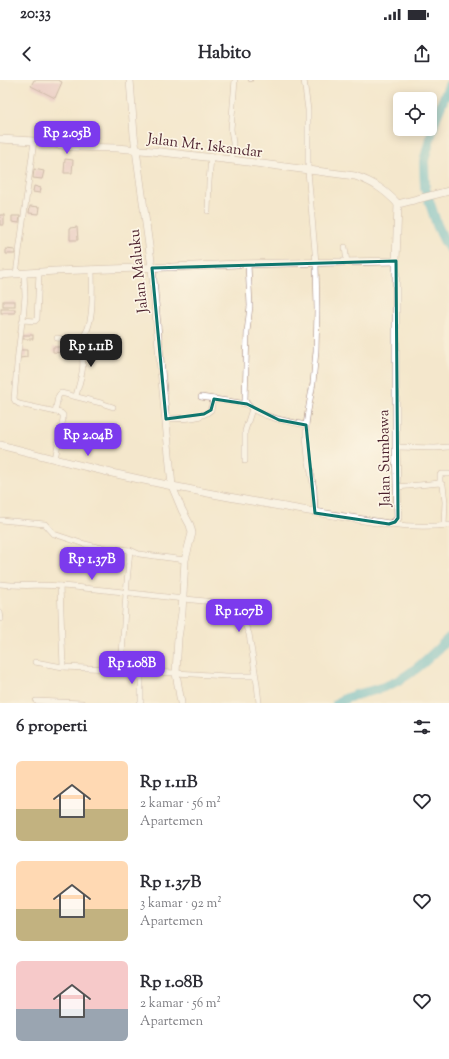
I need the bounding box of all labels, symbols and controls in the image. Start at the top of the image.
text: 20:33 [20,4,51,25]
text: Habito [198,41,251,67]
icon: back [16,43,38,65]
icon: share [411,43,433,65]
map controls [393,92,437,136]
button: locate [393,92,437,136]
pin: Rp 2.05B [26,121,108,155]
text: Rp 2.05B [43,125,91,143]
street label: Jalan Mr. Iskandar [145,129,264,164]
street label: Jalan Maluku [125,227,154,315]
pin: Rp 1.11B [50,334,132,368]
text: Rp 1.11B [69,338,113,356]
street label: Jalan Sumbawa [374,409,397,508]
pin: Rp 2.04B [47,423,129,457]
text: Rp 2.04B [63,427,113,445]
pin: Rp 1.37B [51,547,133,581]
text: Rp 1.37B [69,551,115,569]
pin: Rp 1.07B [198,599,280,633]
text: Rp 1.07B [215,603,263,621]
pin: Rp 1.08B [91,651,173,685]
text: Rp 1.08B [108,655,156,673]
text: 6 properti [16,715,87,739]
icon: filters [411,716,433,738]
text: Rp 1.11B [140,771,197,795]
icon: home [48,777,96,825]
icon: heart [411,790,433,812]
text: 2 kamar · 56 m² [140,795,221,813]
text: Apartemen [140,813,203,831]
text: Rp 1.37B [140,871,201,895]
icon: home [48,877,96,925]
icon: heart [411,890,433,912]
text: 3 kamar · 92 m² [140,895,222,913]
text: Apartemen [140,913,203,931]
text: Rp 1.08B [140,971,203,995]
icon: home [48,977,96,1025]
icon: heart [411,990,433,1012]
text: 2 kamar · 56 m² [140,995,221,1013]
text: Apartemen [140,1013,203,1031]

